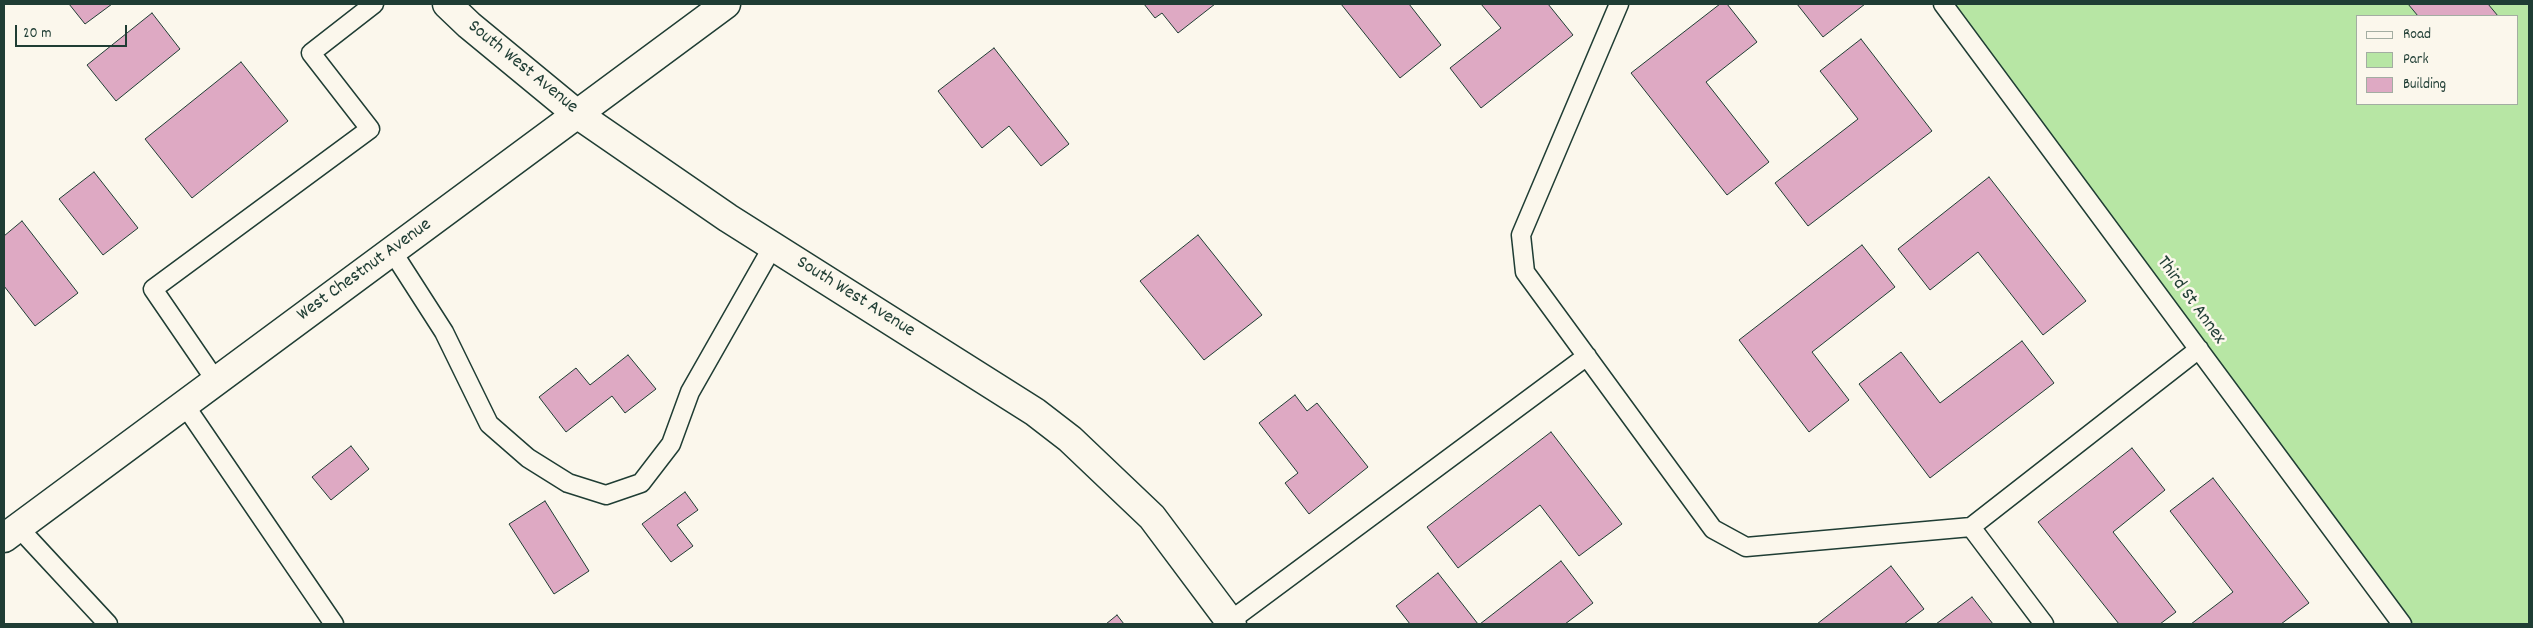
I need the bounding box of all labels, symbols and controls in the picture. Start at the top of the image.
scale bar [18,15,130,47]
legend [2356,15,2518,105]
street label: South West Avenue [462,16,582,120]
text: 20 m [23,23,51,45]
text: Road [2403,24,2431,46]
text: Park [2403,49,2429,71]
text: Building [2403,74,2446,96]
street label: West Chestnut Avenue [293,215,437,327]
street label: South West Avenue [791,252,919,344]
street label: Third St Annex [2150,253,2230,349]

